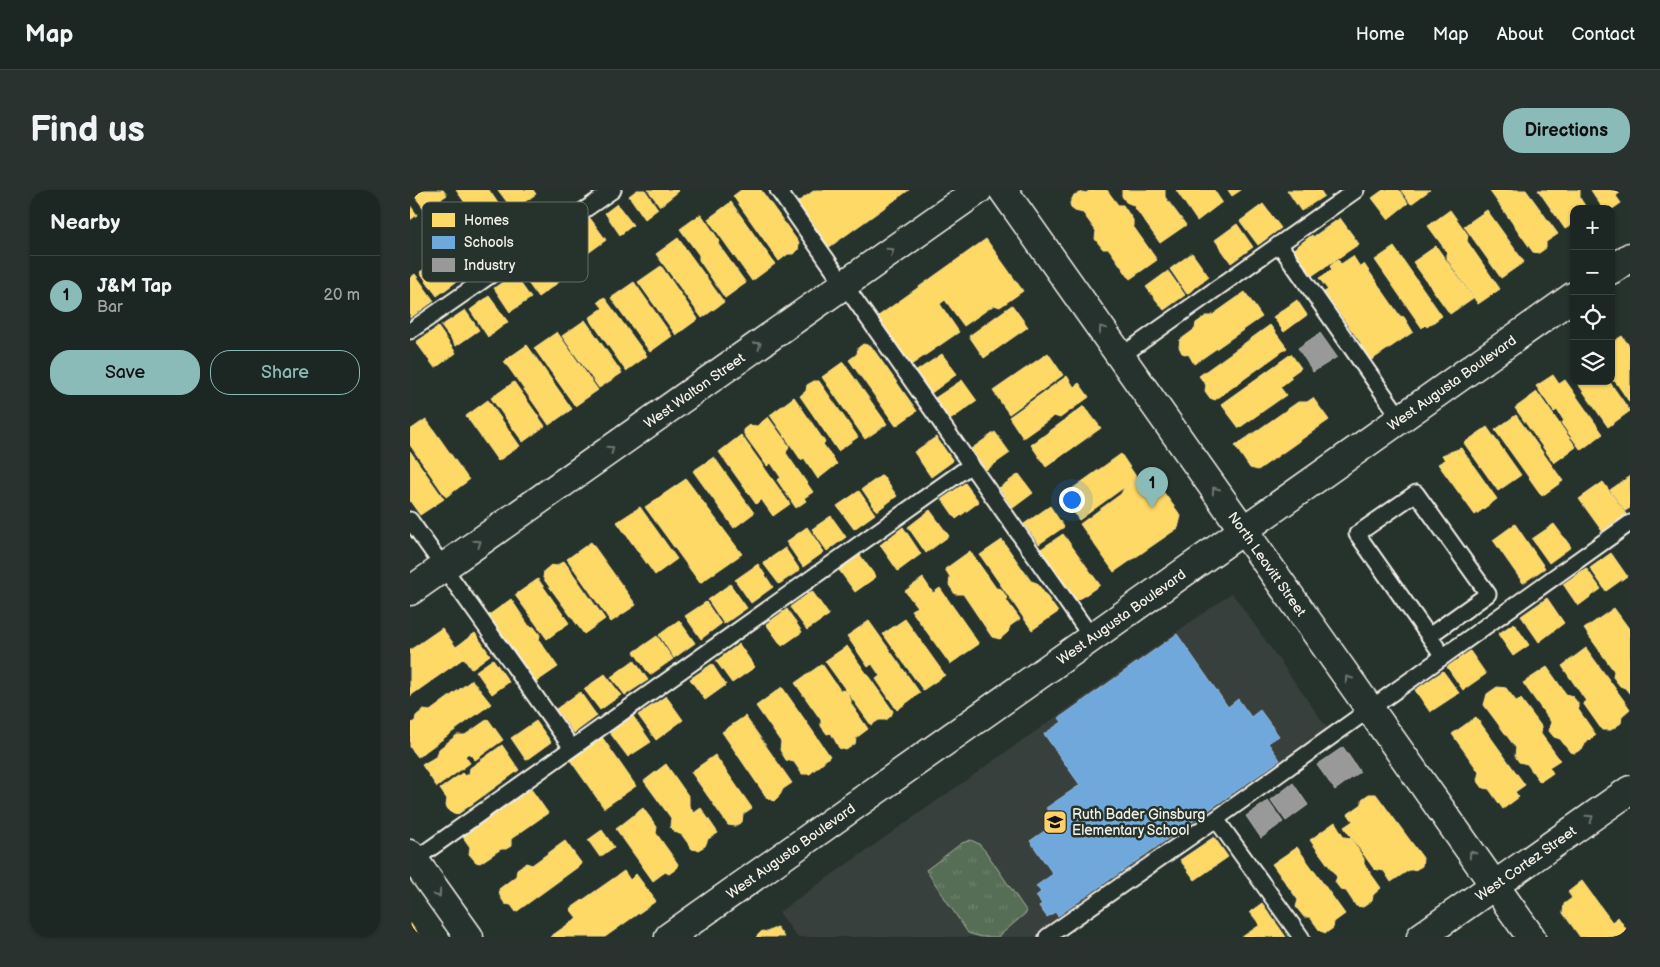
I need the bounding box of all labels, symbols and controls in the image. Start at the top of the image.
text: Map [25,20,73,49]
text: Home [1356,24,1405,45]
text: Map [1433,24,1469,45]
text: About [1497,24,1544,45]
text: Contact [1572,24,1635,45]
button: Directions [1503,108,1630,153]
text: Find us [30,109,145,152]
legend [422,202,588,282]
map controls [1570,205,1615,385]
button: + [1570,205,1615,250]
text: Nearby [50,210,120,235]
text: Homes [464,212,509,229]
text: Schools [464,234,514,251]
one-way arrow [885,248,895,257]
button: − [1570,250,1615,295]
text: Industry [464,257,516,274]
text: J&M Tap [97,275,172,298]
text: 1 [63,286,69,305]
text: 20 m [324,286,360,305]
button: locate [1570,295,1615,340]
text: Bar [97,298,123,317]
one-way arrow [1099,325,1108,335]
street label: West Augusta Boulevard [1384,331,1519,434]
button: layers [1570,340,1615,385]
one-way arrow [752,342,762,351]
street label: West Walton Street [641,348,749,432]
button: Save [50,350,200,395]
button: Share [210,350,360,395]
one-way arrow [605,446,615,455]
pin: 1 [1136,467,1168,508]
one-way arrow [1212,486,1221,496]
your location [1059,487,1085,513]
street label: North Leavitt Street [1225,508,1311,620]
one-way arrow [473,540,482,549]
street label: West Augusta Boulevard [1053,565,1189,668]
one-way arrow [1345,675,1354,685]
street label: West Augusta Boulevard [723,799,858,902]
place label: Ruth Bader Ginsburg Elementary School [1072,806,1205,839]
school or university icon: Ruth Bader Ginsburg Elementary School [1042,809,1068,835]
one-way arrow [1584,815,1594,824]
street label: West Cortez Street [1472,822,1580,905]
one-way arrow [1469,851,1478,860]
one-way arrow [432,888,441,898]

